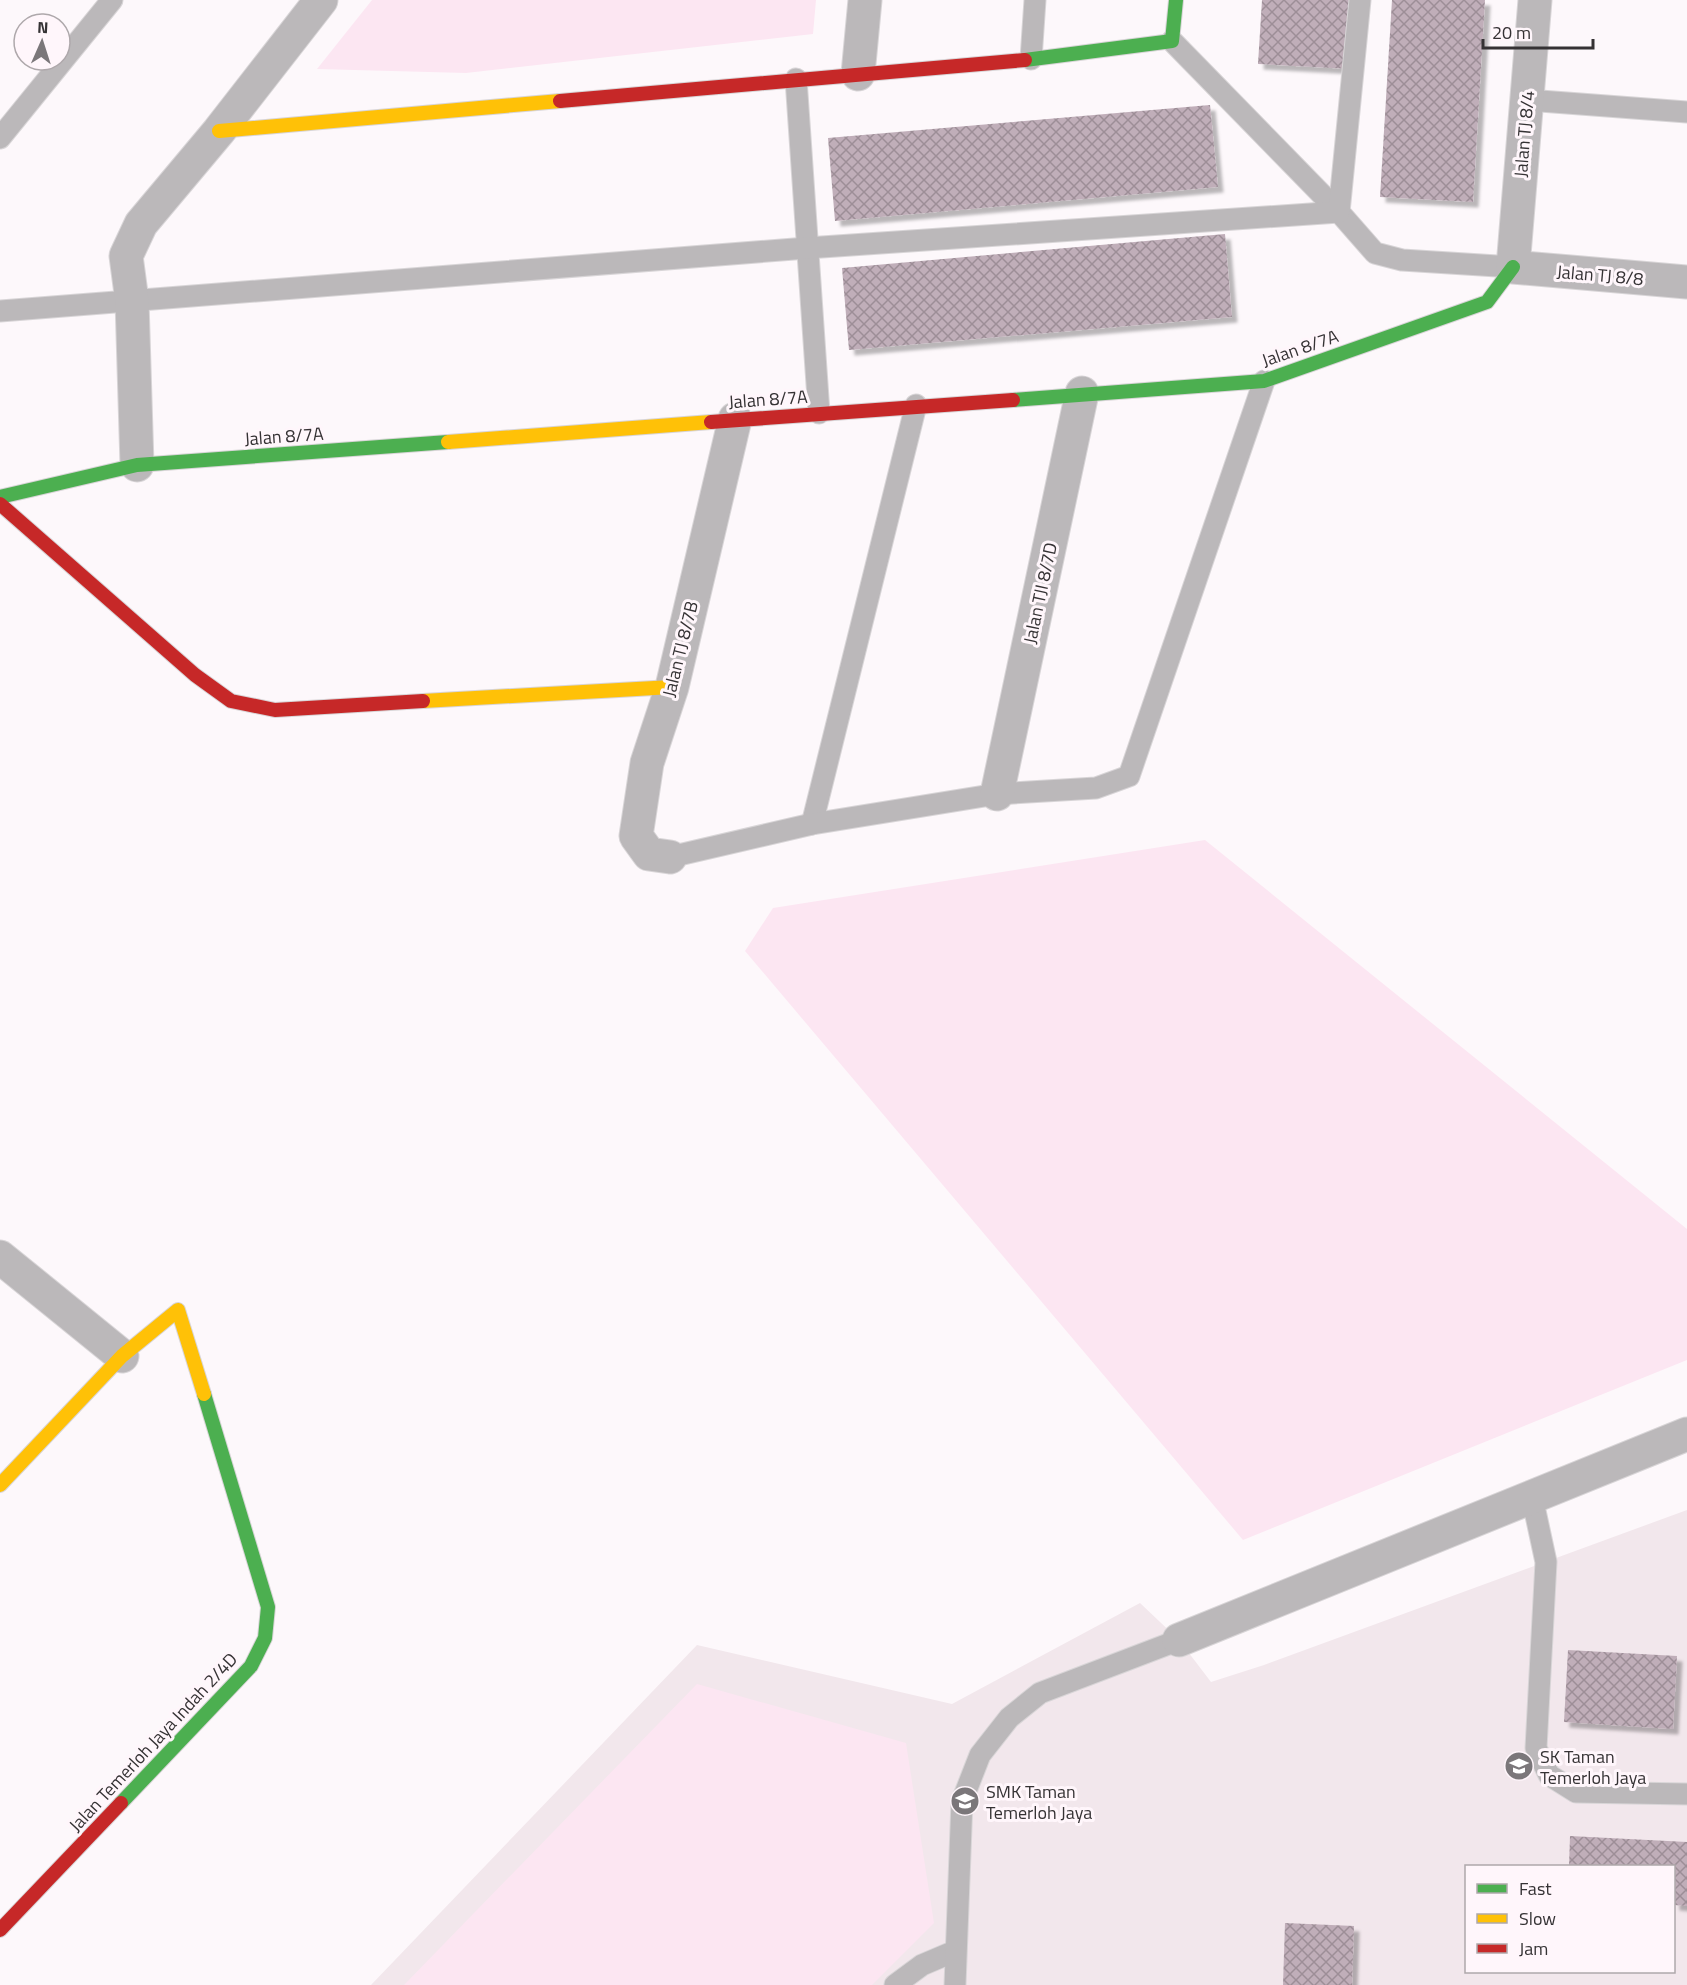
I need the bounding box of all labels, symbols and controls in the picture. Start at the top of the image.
north arrow [12,12,72,72]
scale bar [1483,12,1592,50]
text: N [37,15,49,39]
text: 20 m [1492,19,1531,46]
street label: Jalan TJ 8/4 [1507,90,1541,178]
street label: Jalan TJ 8/8 [1556,258,1644,292]
street label: Jalan 8/7A [1258,322,1342,374]
street label: Jalan 8/7A [727,383,809,415]
street label: Jalan 8/7A [243,420,325,452]
street label: Jalan TJI 8/7D [1016,540,1064,646]
street label: Jalan TJ 8/7B [655,598,705,700]
street label: Jalan Temerloh Jaya Indah 2/4D [62,1646,244,1838]
place label: SK Taman Temerloh Jaya [1540,1743,1646,1791]
school or university icon: SK Taman Temerloh Jaya [1503,1750,1535,1782]
place label: SMK Taman Temerloh Jaya [986,1778,1092,1826]
school or university icon: SMK Taman Temerloh Jaya [949,1785,981,1817]
legend [1465,1865,1675,1973]
text: Fast [1519,1875,1552,1902]
text: Slow [1519,1905,1556,1932]
text: Jam [1519,1935,1548,1962]

